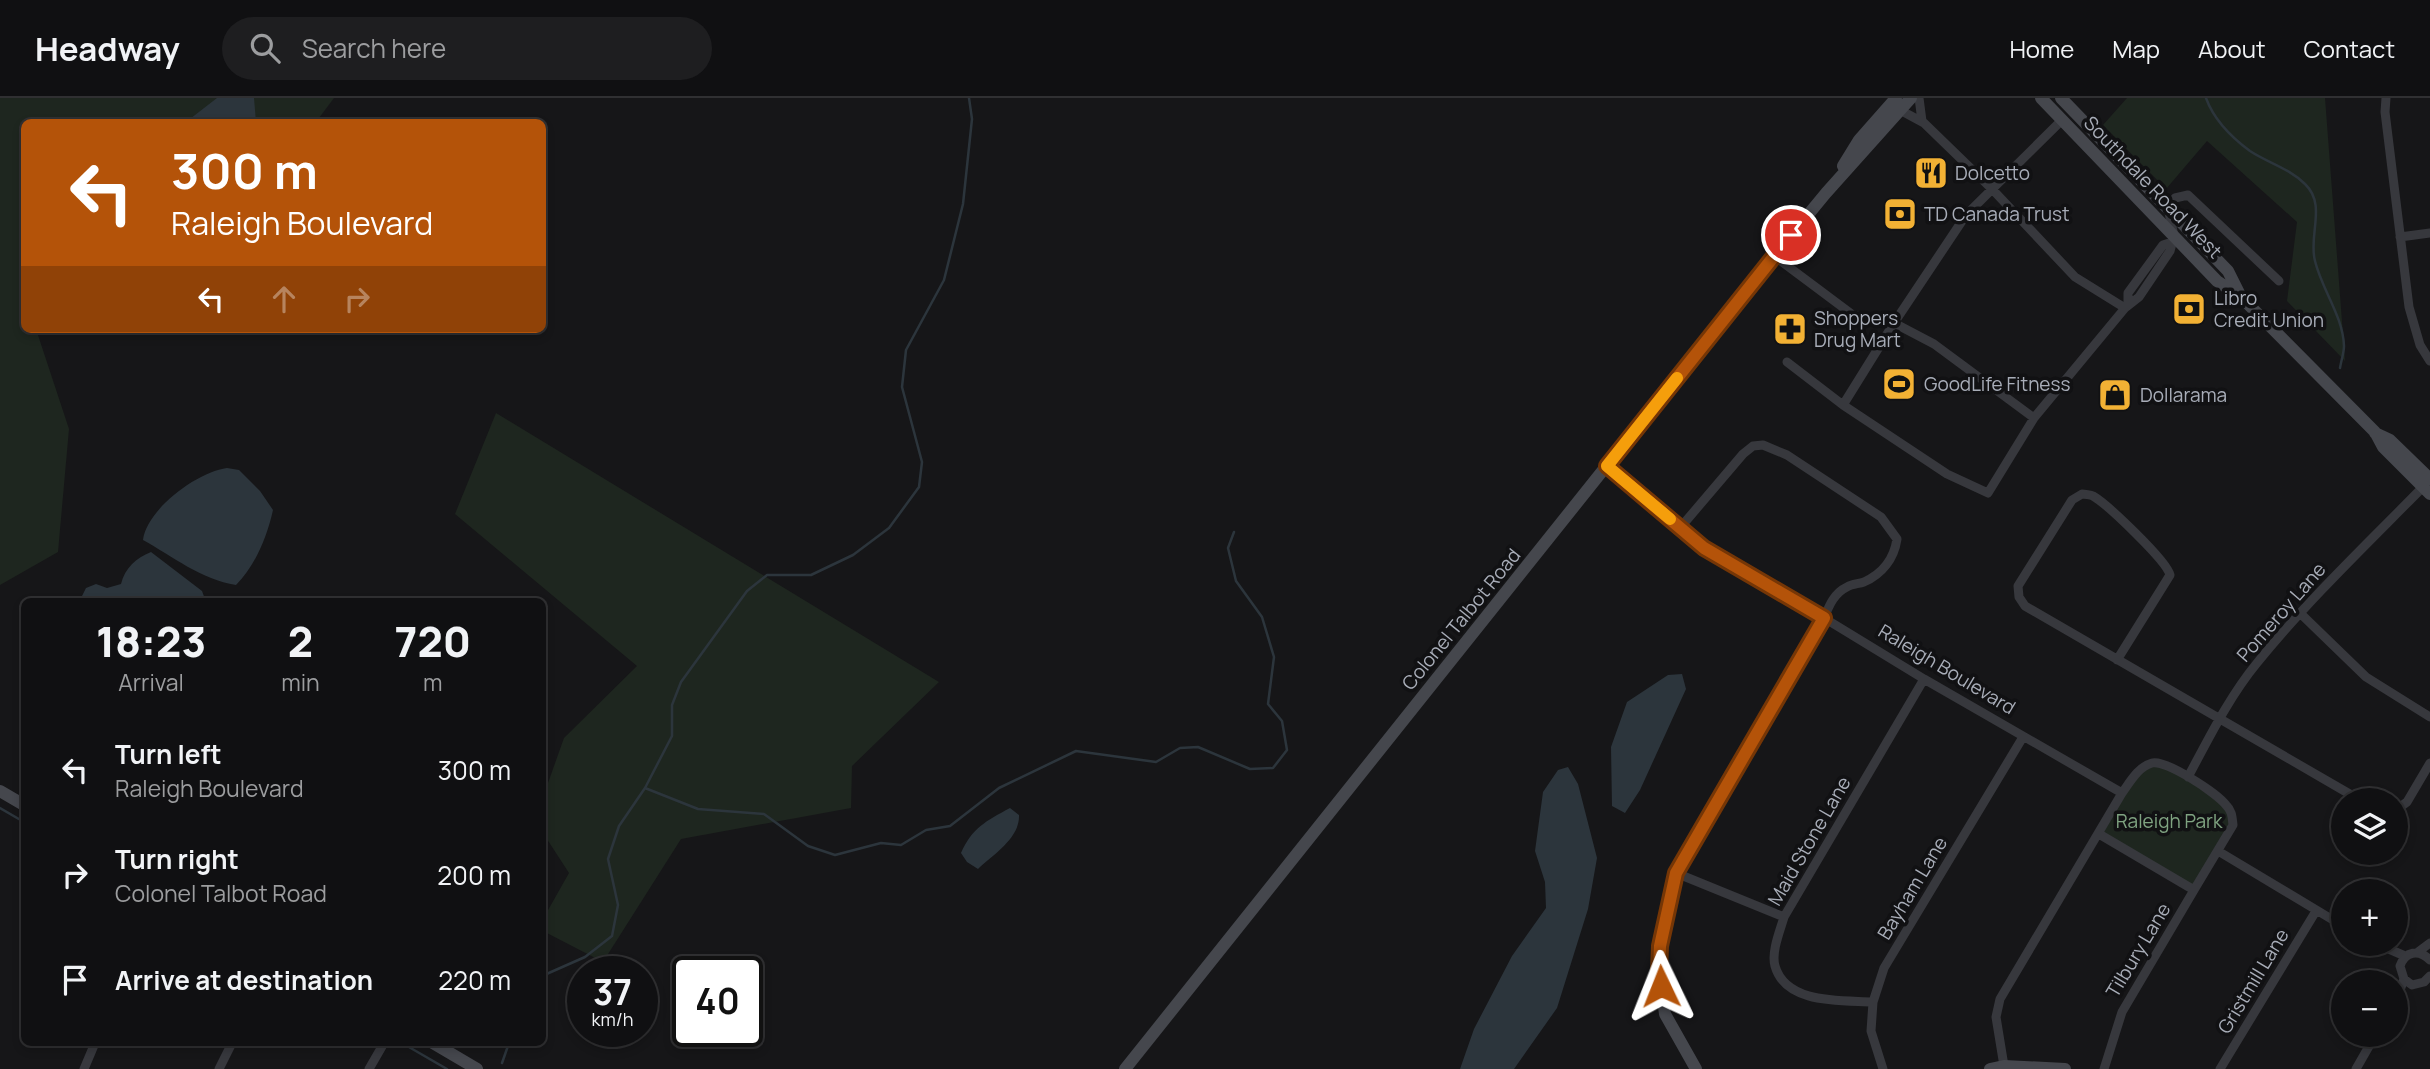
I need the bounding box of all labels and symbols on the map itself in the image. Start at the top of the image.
street label: Southdale Road West [2078,110,2228,264]
restaurant icon: Dolcetto [1912,154,1950,192]
place label: Dolcetto [1955,160,2030,186]
bank icon: TD Canada Trust [1881,195,1919,233]
place label: TD Canada Trust [1924,201,2070,227]
pin [1761,205,1821,265]
place label: Libro Credit Union [2214,285,2324,333]
bank icon: Libro Credit Union [2170,290,2208,328]
place label: Shoppers Drug Mart [1814,305,1901,353]
pharmacy icon: Shoppers Drug Mart [1771,310,1809,348]
sports icon: GoodLife Fitness [1880,365,1918,403]
place label: GoodLife Fitness [1924,371,2070,397]
shop icon: Dollarama [2096,376,2134,414]
place label: Dollarama [2140,382,2227,408]
street label: Colonel Talbot Road [1396,543,1526,695]
street label: Pomeroy Lane [2231,557,2331,667]
street label: Raleigh Boulevard [1874,618,2020,720]
street label: Maid Stone Lane [1762,772,1856,910]
park label: Raleigh Park [2116,808,2223,834]
street label: Bayham Lane [1871,832,1953,944]
street label: Tilbury Lane [2100,898,2176,1002]
street label: Gristmill Lane [2211,924,2295,1038]
position arrow [1624,949,1698,1023]
speed limit sign: 40 [672,956,763,1047]

